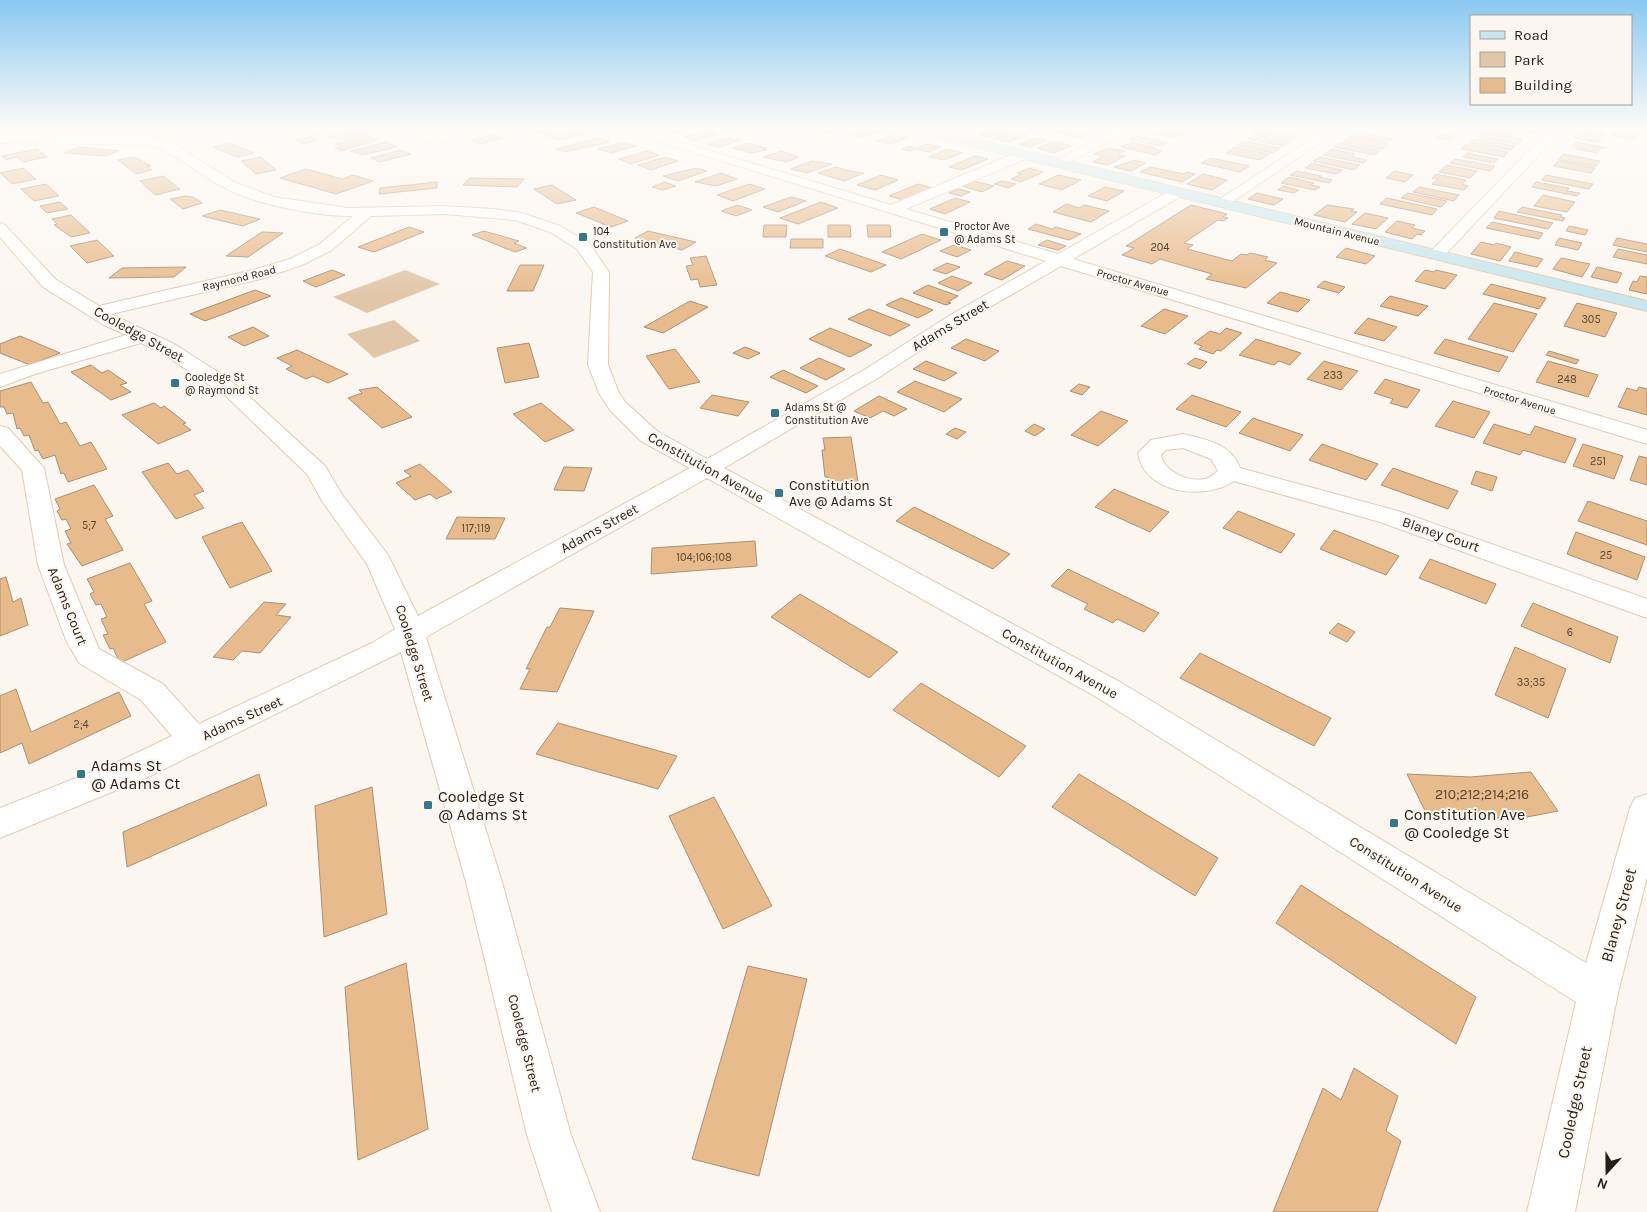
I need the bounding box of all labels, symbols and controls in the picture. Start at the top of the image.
legend [1470,15,1632,105]
text: Road [1514,26,1549,44]
text: Park [1514,51,1544,69]
text: Building [1514,76,1572,94]
street label: Mountain Avenue [1293,215,1381,248]
place label: Proctor Ave @ Adams St [954,220,1015,246]
place label: 104 Constitution Ave [593,225,677,251]
marker: Proctor Ave @ Adams St [938,226,950,238]
marker: 104 Constitution Ave [577,231,589,243]
house number: 204 [1150,241,1170,254]
street label: Raymond Road [201,263,277,294]
street label: Proctor Avenue [1095,266,1171,299]
street label: Adams Street [909,296,992,355]
street label: Cooledge Street [91,303,187,366]
house number: 305 [1581,313,1601,326]
house number: 233 [1323,369,1343,382]
place label: Cooledge St @ Raymond St [185,371,259,397]
house number: 248 [1557,373,1577,386]
marker: Cooledge St @ Raymond St [169,377,181,389]
street label: Proctor Avenue [1482,383,1558,418]
place label: Adams St @ Constitution Ave [785,401,869,427]
marker: Adams St @ Constitution Ave [769,407,781,419]
street label: Constitution Avenue [645,428,767,506]
house number: 251 [1590,455,1606,468]
place label: Constitution Ave @ Adams St [789,477,892,510]
marker: Constitution Ave @ Adams St [773,487,785,499]
street label: Adams Street [557,500,641,557]
street label: Blaney Court [1400,513,1482,556]
house number: 5;7 [82,519,96,532]
house number: 117;119 [462,522,490,535]
house number: 25 [1600,549,1612,562]
house number: 104;106;108 [676,551,732,564]
street label: Adams Court [44,565,91,648]
street label: Cooledge Street [392,603,437,704]
street label: Constitution Avenue [999,624,1121,702]
house number: 6 [1567,626,1573,639]
house number: 33;35 [1517,676,1545,689]
street label: Adams Street [200,693,285,744]
house number: 2;4 [73,718,89,731]
place label: Adams St @ Adams Ct [91,756,180,793]
marker: Adams St @ Adams Ct [75,768,87,780]
house number: 210;212;214;216 [1435,786,1529,803]
place label: Cooledge St @ Adams St [438,787,527,824]
marker: Cooledge St @ Adams St [422,799,434,811]
place label: Constitution Ave @ Cooledge St [1404,805,1525,842]
marker: Constitution Ave @ Cooledge St [1388,817,1400,829]
street label: Constitution Avenue [1346,833,1465,916]
street label: Blaney Street [1597,866,1640,964]
street label: Cooledge Street [504,992,545,1094]
street label: Cooledge Street [1553,1044,1596,1160]
north arrow [1582,1147,1632,1197]
text: N [1595,1174,1610,1193]

